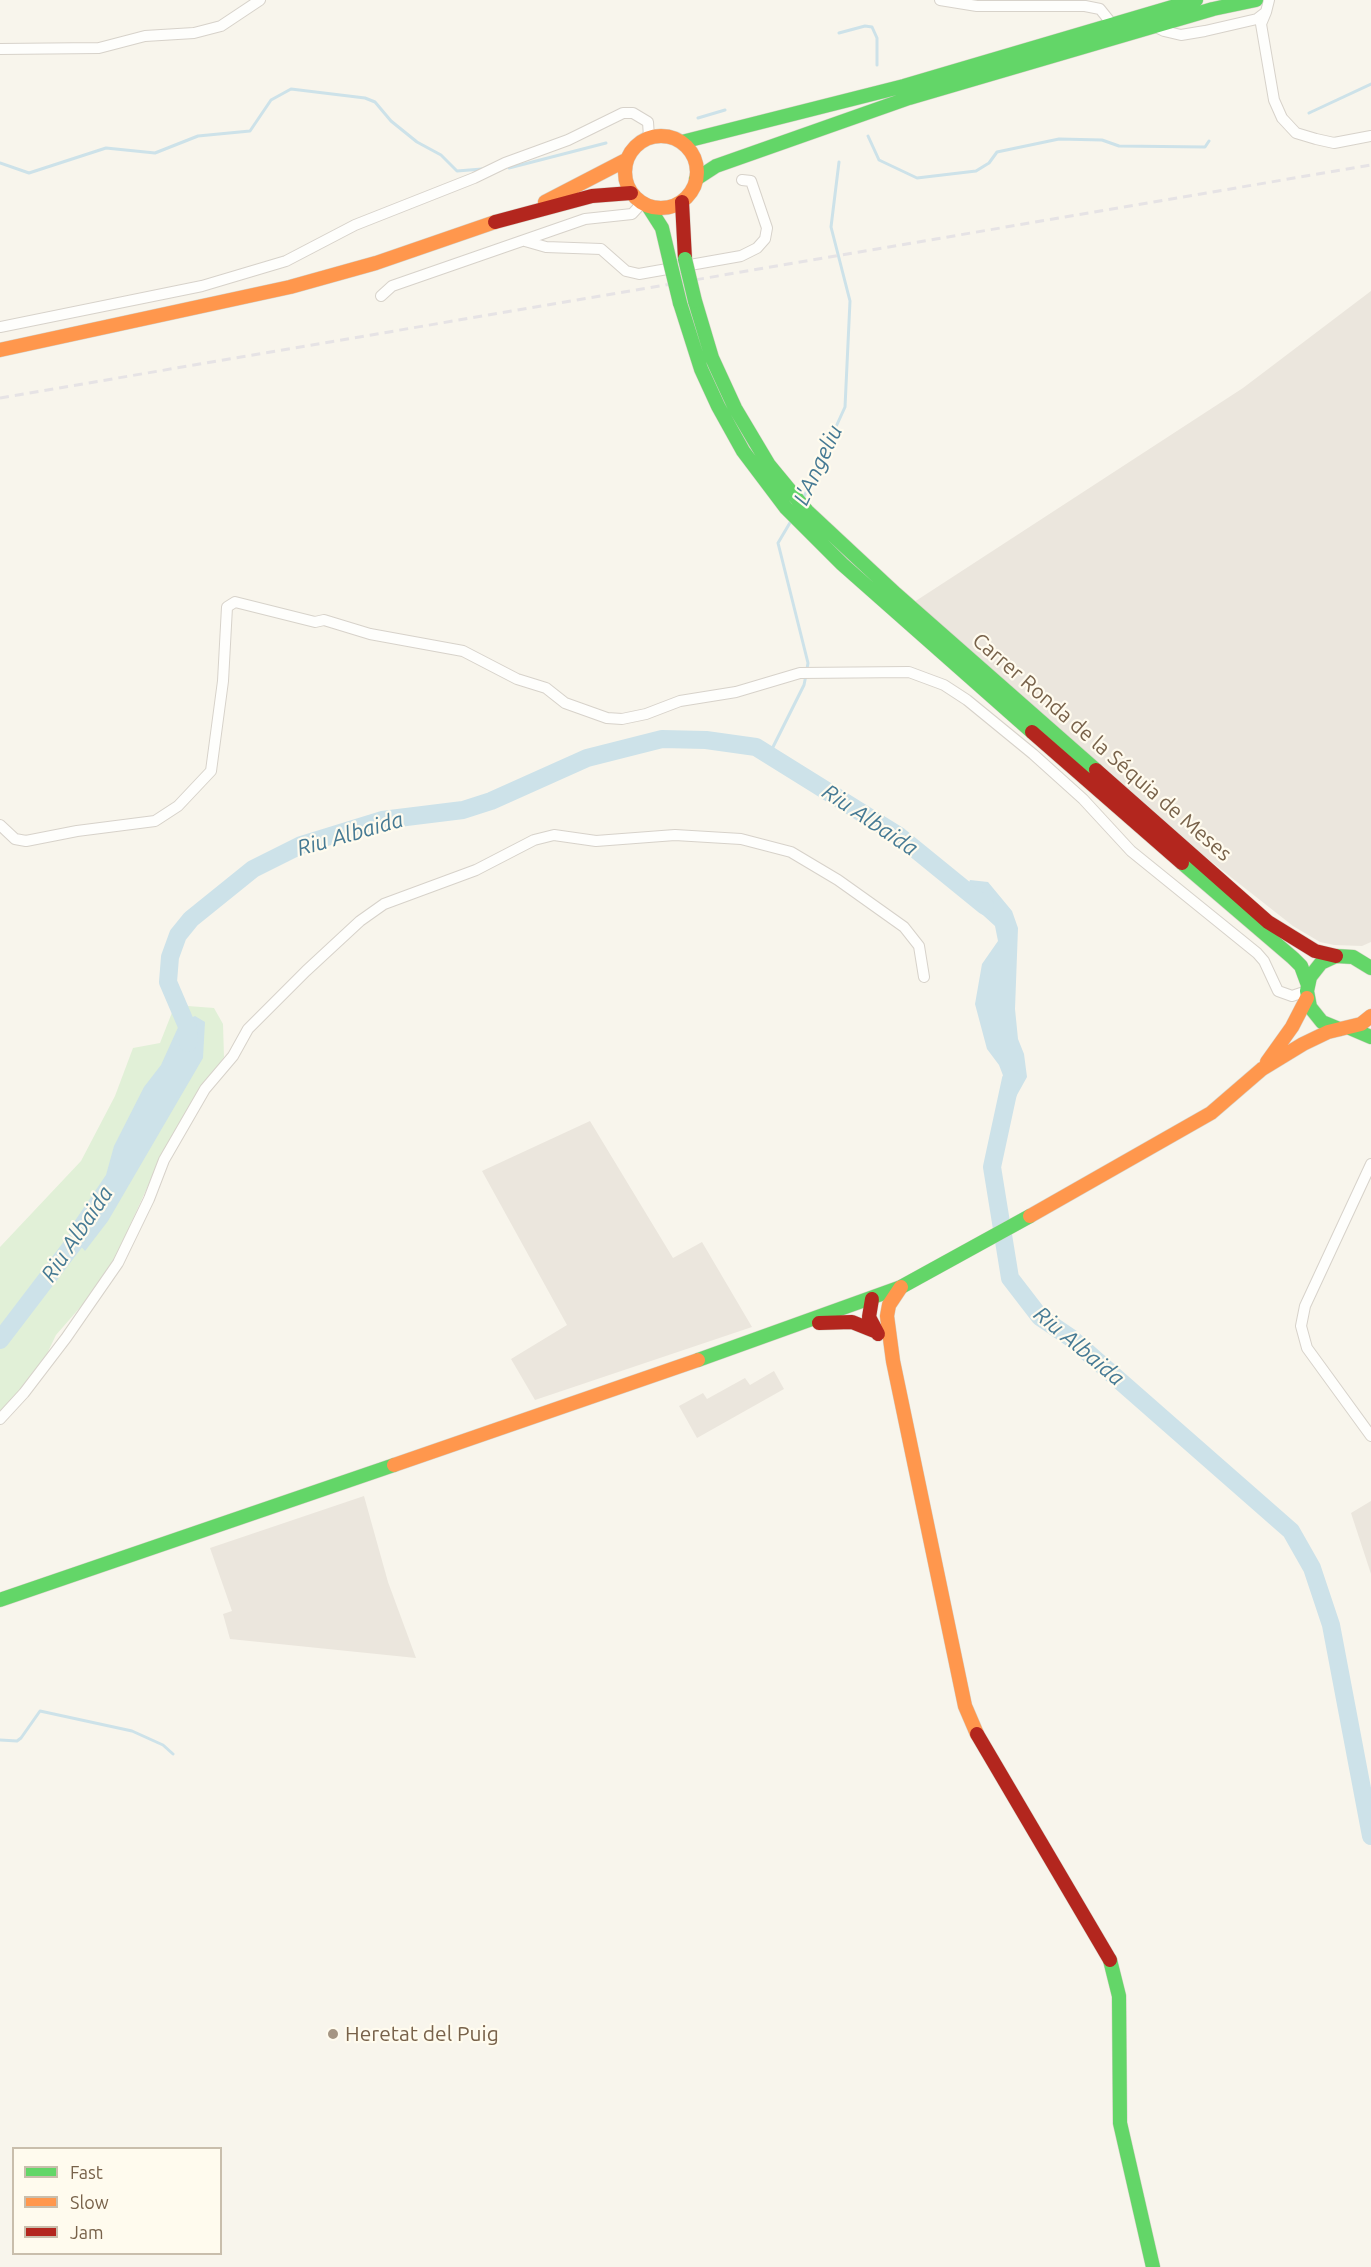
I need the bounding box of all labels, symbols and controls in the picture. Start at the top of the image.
water label: L'Angeliu [788,421,848,509]
street label: Carrer Ronda de la Séquia de Meses [967,628,1237,866]
water label: Riu Albaida [817,778,923,862]
water label: Riu Albaida [294,806,406,862]
water label: Riu Albaida [35,1181,119,1287]
water label: Riu Albaida [1029,1301,1129,1391]
place label: Heretat del Puig [345,2021,499,2047]
marker: Heretat del Puig [326,2027,340,2041]
legend [12,2147,222,2255]
text: Fast [70,2162,103,2182]
text: Slow [70,2192,109,2212]
text: Jam [70,2222,104,2242]

